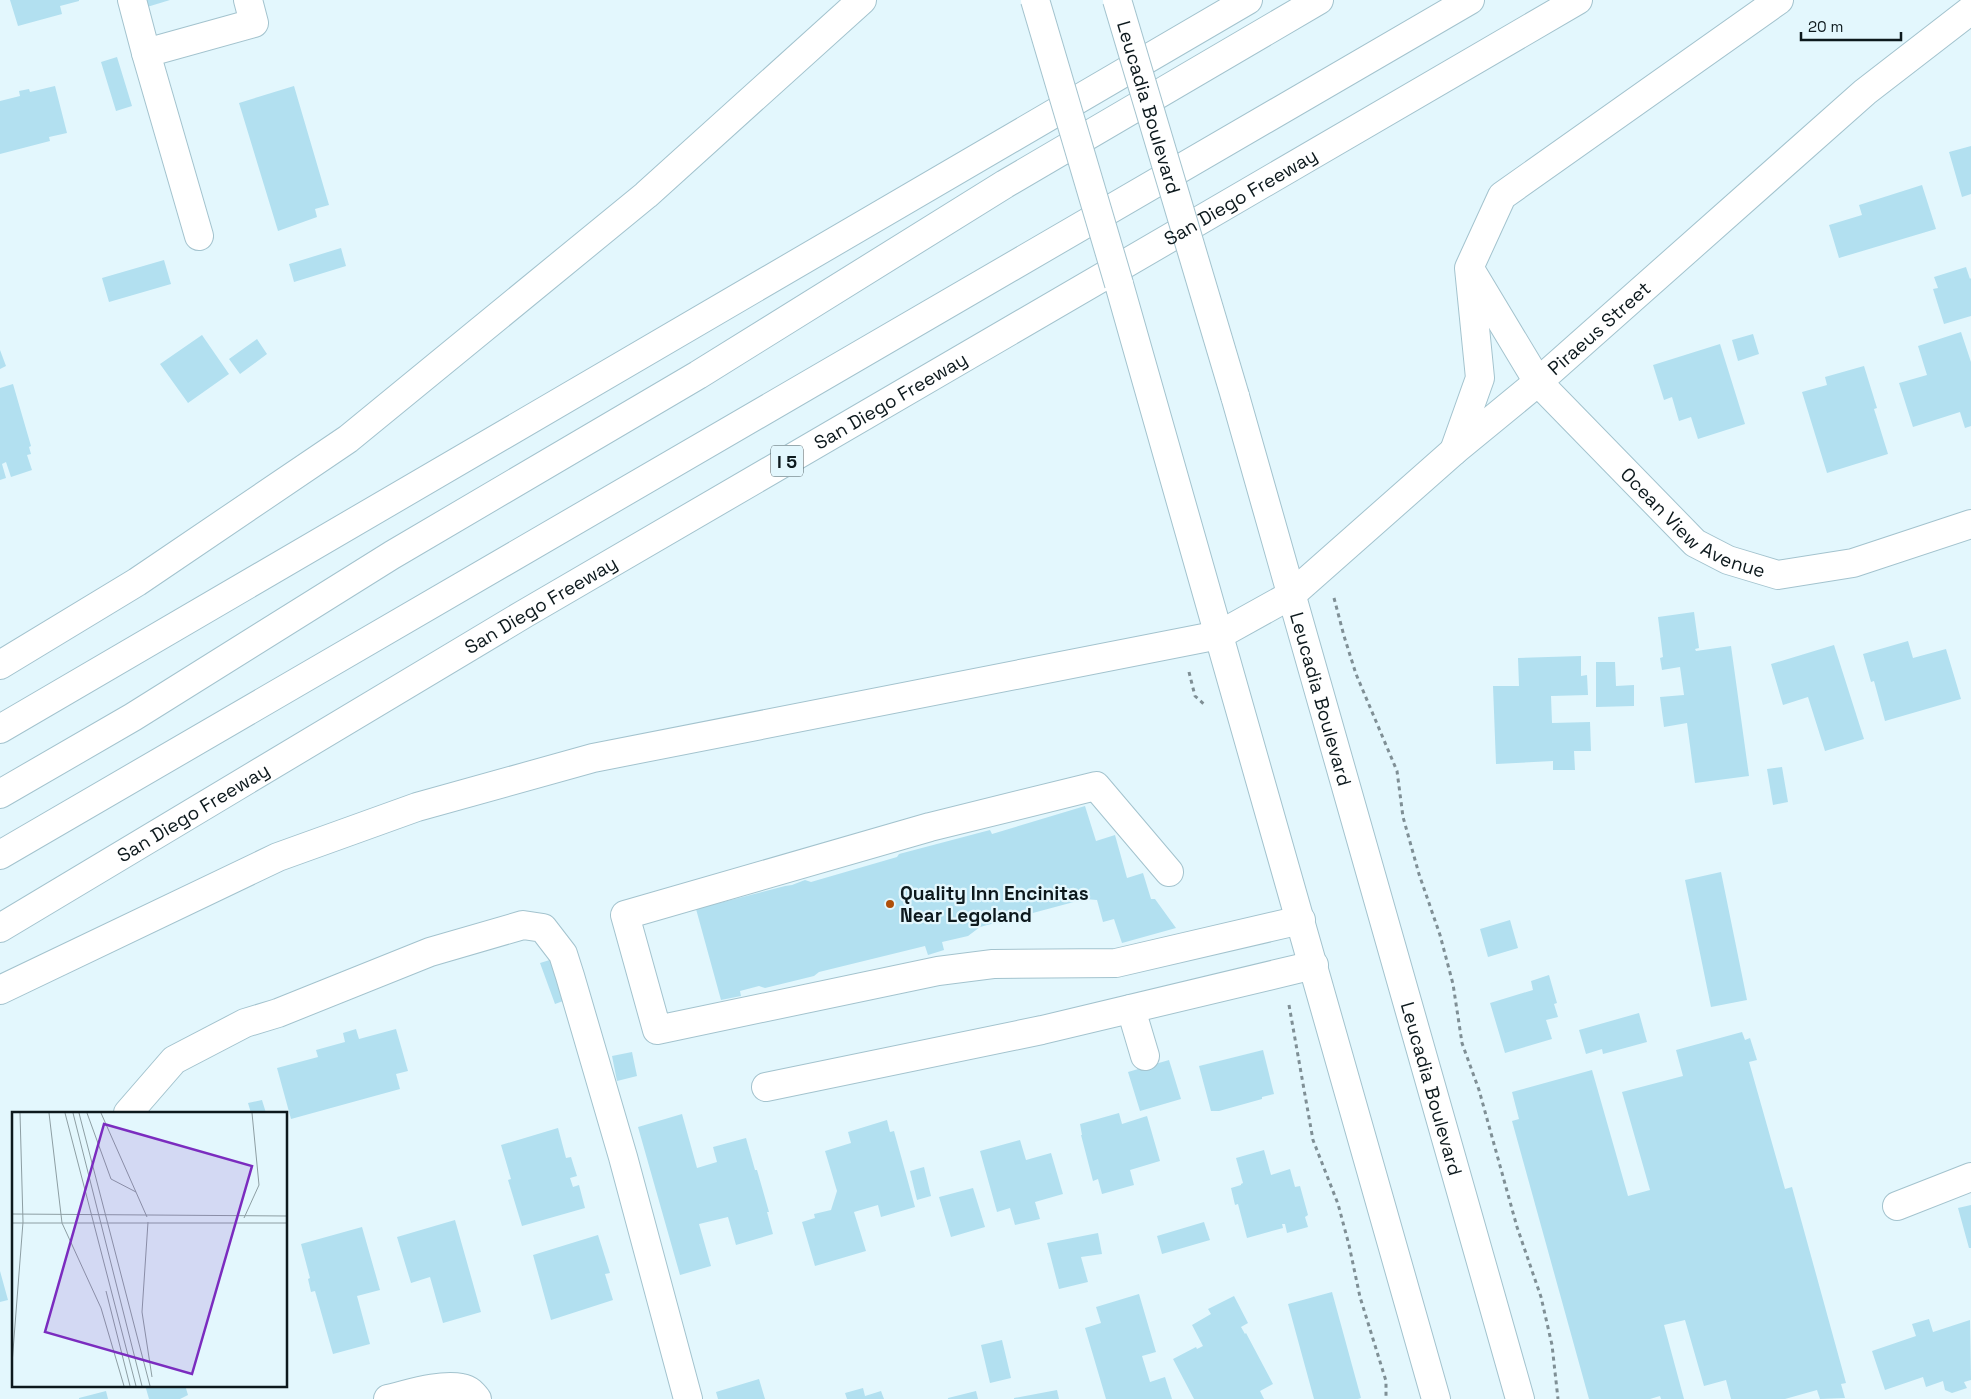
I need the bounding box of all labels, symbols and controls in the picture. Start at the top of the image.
scale bar [1801,10,1901,42]
text: 20 m [1808,17,1843,36]
street label: Leucadia Boulevard [1111,18,1187,197]
street label: San Diego Freeway [1159,142,1322,251]
street label: Piraeus Street [1542,276,1656,380]
street label: San Diego Freeway [809,346,972,455]
road number: I 5 [771,446,803,476]
street label: Ocean View Avenue [1615,462,1769,583]
street label: San Diego Freeway [460,550,622,659]
street label: Leucadia Boulevard [1285,609,1358,789]
street label: San Diego Freeway [112,757,274,868]
place label: Quality Inn Encinitas Near Legoland [900,881,1089,928]
marker: Quality Inn Encinitas Near Legoland [884,898,896,910]
street label: Leucadia Boulevard [1395,999,1468,1178]
inset map [12,1112,288,1386]

